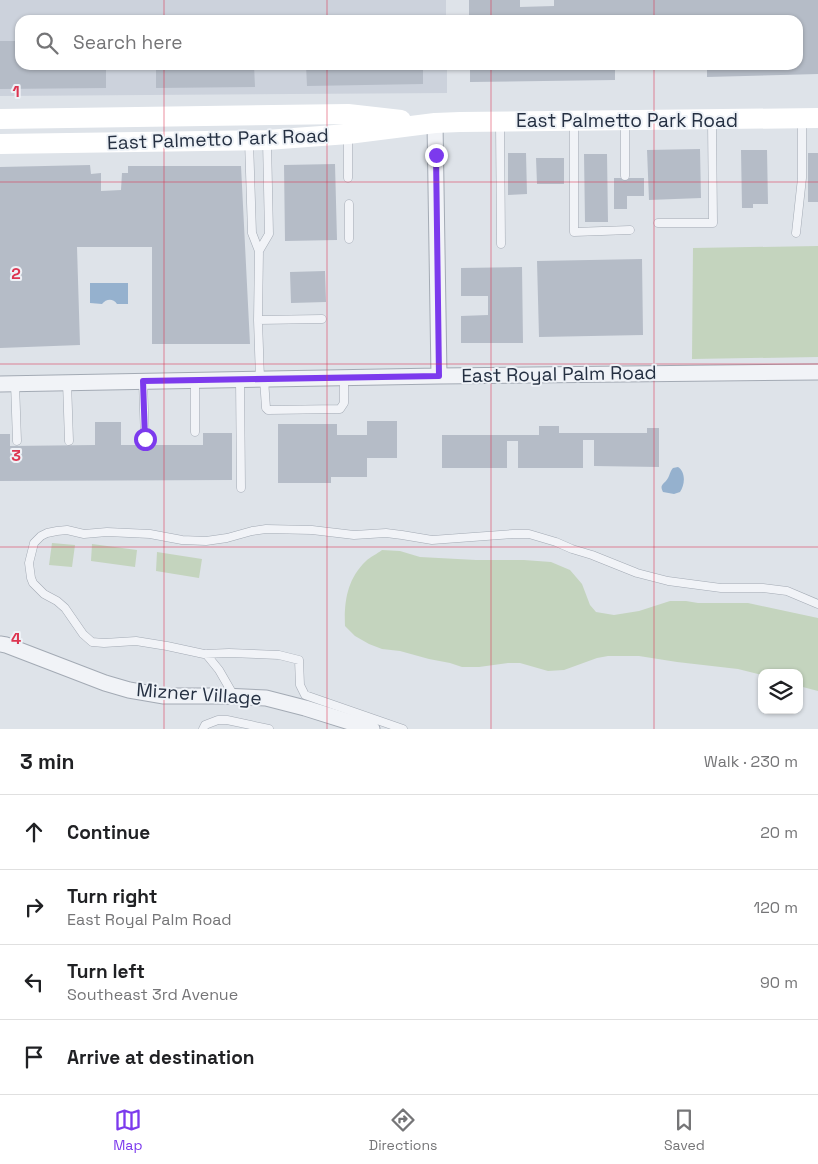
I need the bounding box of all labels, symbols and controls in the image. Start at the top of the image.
search box [15,15,803,70]
icon: search [33,29,61,57]
text: Search here [73,30,183,55]
text: 1 [12,81,20,102]
street label: East Palmetto Park Road [516,108,738,133]
street label: East Palmetto Park Road [107,123,329,155]
route end [425,144,448,167]
text: 2 [11,263,21,284]
street label: East Royal Palm Road [461,360,657,388]
route start [134,428,157,451]
text: 3 [11,445,21,466]
text: 4 [11,628,21,649]
map controls [758,669,803,714]
button: layers [758,669,803,714]
street label: Mizner Village [136,677,262,711]
text: 3 min [20,748,75,775]
text: Walk · 230 m [704,751,798,772]
icon: ahead [20,818,48,846]
text: Continue [67,820,150,845]
text: 20 m [760,822,798,843]
text: Turn right [67,884,157,909]
icon: right [20,893,48,921]
text: 120 m [754,897,798,918]
text: East Royal Palm Road [67,909,232,930]
text: Turn left [67,959,145,984]
icon: left [20,968,48,996]
text: 90 m [760,972,798,993]
text: Southeast 3rd Avenue [67,984,238,1005]
icon: arrive [20,1043,48,1071]
text: Arrive at destination [67,1045,255,1070]
tab: Map [113,1106,142,1154]
tab: Directions [369,1106,437,1154]
tab: Saved [664,1106,705,1154]

